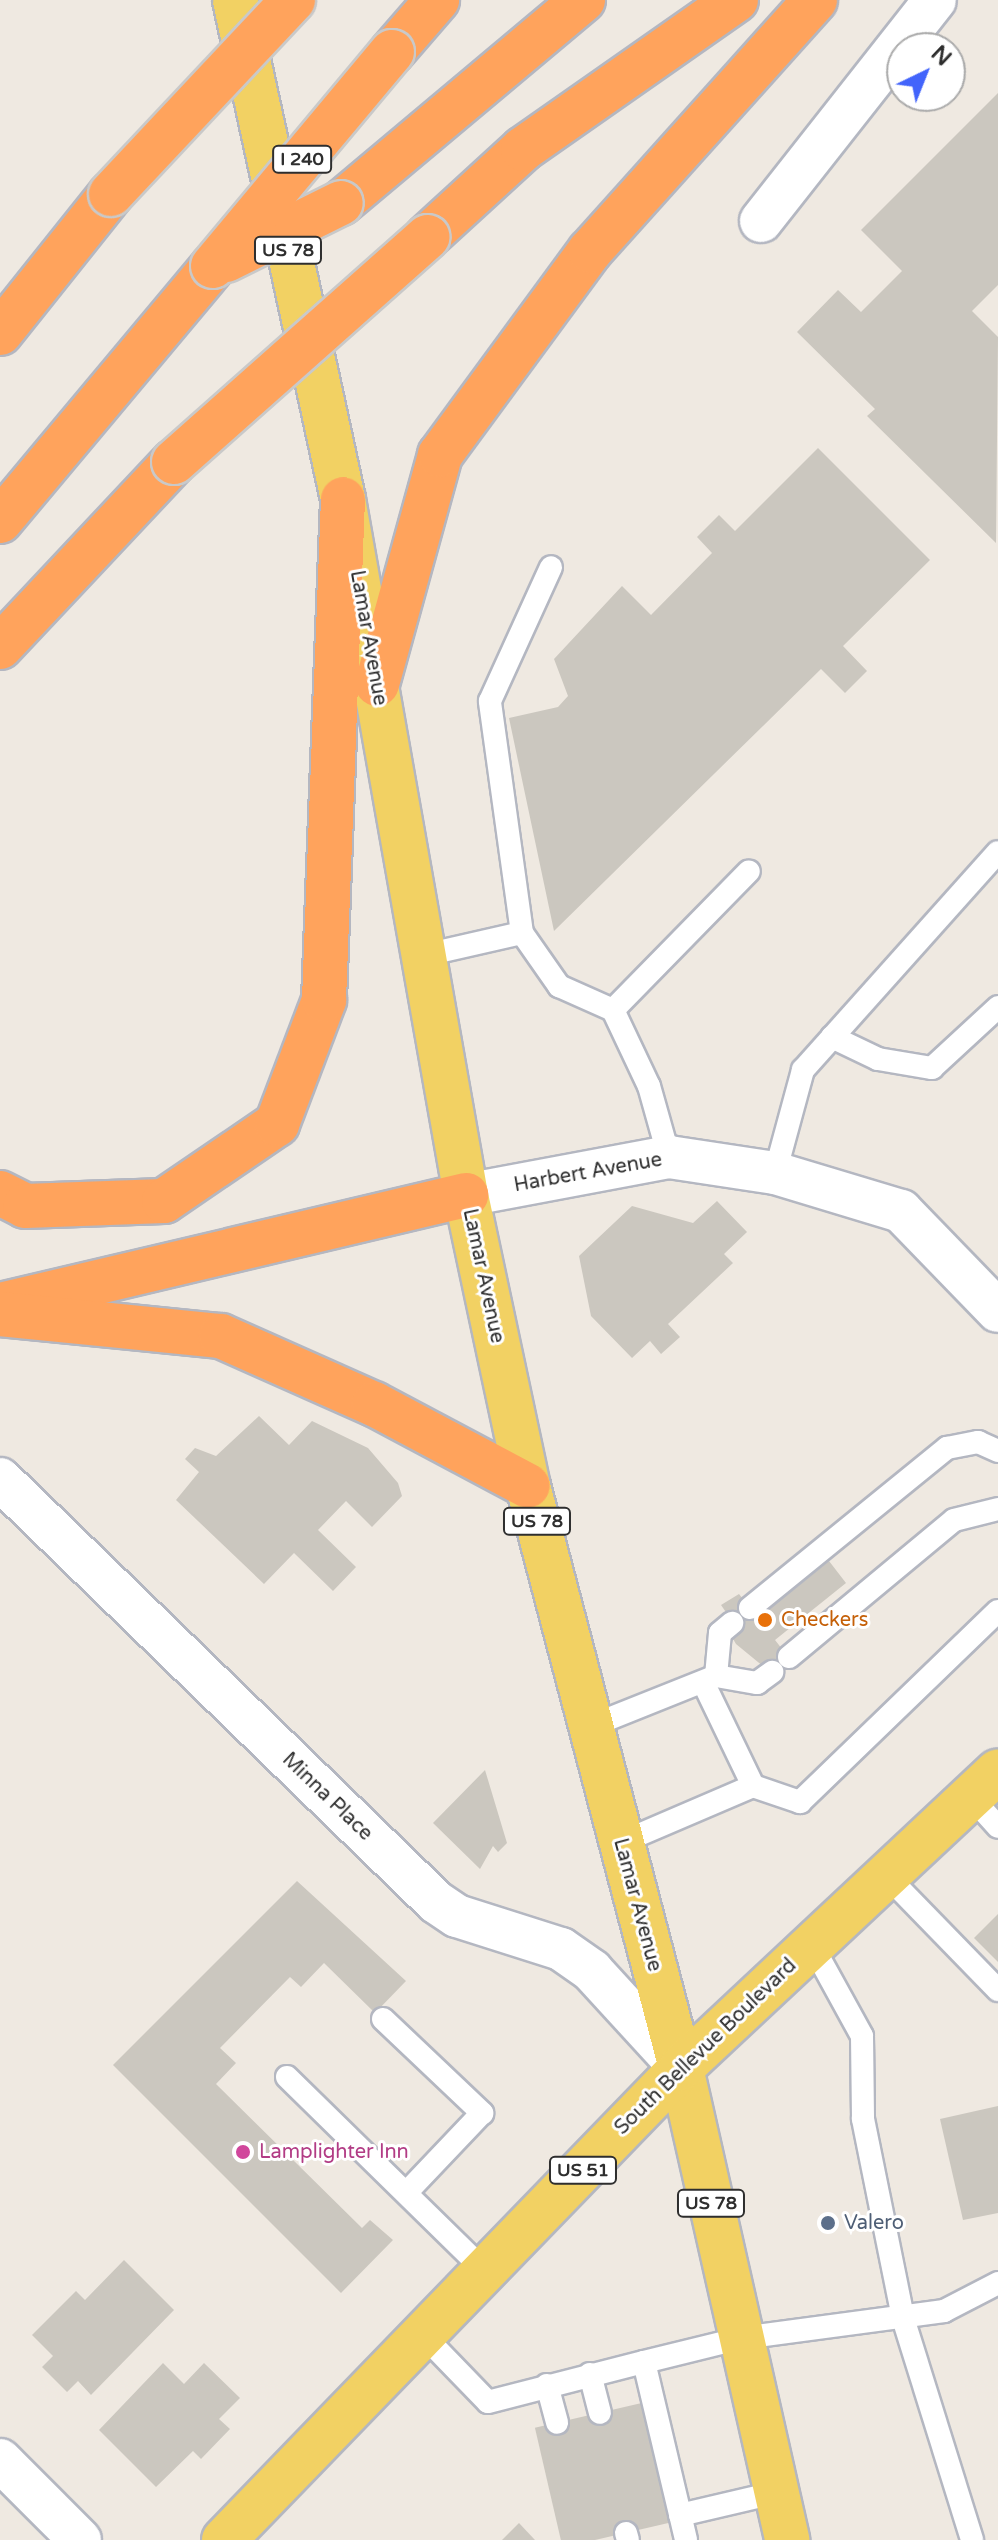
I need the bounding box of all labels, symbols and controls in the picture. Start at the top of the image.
north arrow [886,32,966,112]
text: N [926,40,956,71]
road number: I 240 [272,145,332,173]
road number: US 78 [252,236,324,264]
street label: Lamar Avenue [344,569,392,707]
street label: Harbert Avenue [512,1148,664,1198]
street label: Lamar Avenue [457,1207,509,1345]
road number: US 78 [501,1507,573,1535]
place label: Checkers [781,1608,868,1632]
marker: Checkers [756,1611,774,1629]
street label: Minna Place [277,1748,377,1846]
street label: Lamar Avenue [608,1836,666,1974]
street label: South Bellevue Boulevard [610,1954,802,2140]
place label: Lamplighter Inn [259,2140,409,2164]
marker: Lamplighter Inn [234,2143,252,2161]
road number: US 51 [547,2156,619,2184]
road number: US 78 [675,2189,747,2217]
place label: Valero [844,2211,904,2235]
marker: Valero [819,2214,837,2232]

